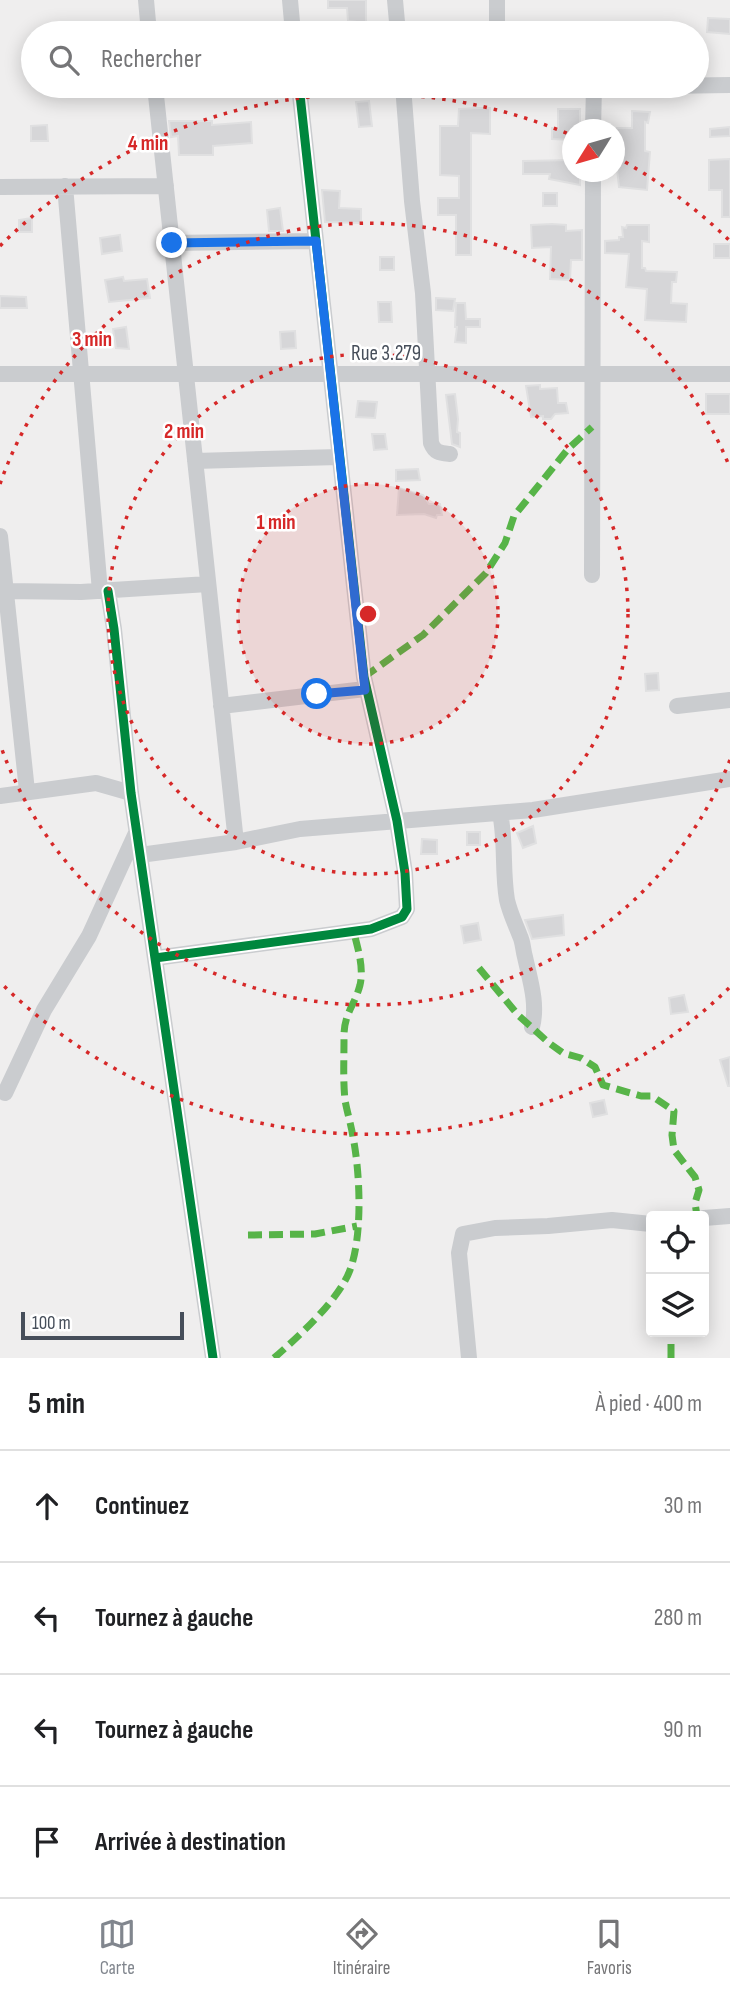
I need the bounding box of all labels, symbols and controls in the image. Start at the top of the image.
search box [21,21,709,98]
icon: search [45,41,83,79]
text: Rechercher [101,44,202,75]
north arrow [562,119,625,182]
text: 4 min [128,131,168,156]
route end [156,227,187,258]
text: 3 min [72,327,112,352]
street label: Rue 3.279 [351,341,421,366]
text: 2 min [164,419,204,444]
text: 1 min [256,510,296,535]
centre of rings [356,602,380,626]
route start [301,678,332,709]
map controls [646,1211,709,1337]
button: locate [646,1211,709,1274]
button: layers [646,1274,709,1337]
scale bar [21,1309,184,1341]
text: 100 m [32,1312,71,1335]
text: 5 min [28,1386,85,1422]
text: À pied · 400 m [595,1390,702,1418]
icon: ahead [28,1487,66,1525]
text: Continuez [95,1491,189,1522]
text: 30 m [664,1492,702,1520]
icon: left [28,1599,66,1637]
text: Tournez à gauche [95,1603,253,1634]
text: 280 m [654,1604,702,1632]
icon: left [28,1711,66,1749]
text: Tournez à gauche [95,1715,253,1746]
text: 90 m [663,1716,702,1744]
icon: arrive [28,1823,66,1861]
text: Arrivée à destination [95,1827,286,1858]
tab: Carte [98,1915,136,1980]
tab: Itinéraire [333,1915,390,1980]
tab: Favoris [587,1915,632,1980]

